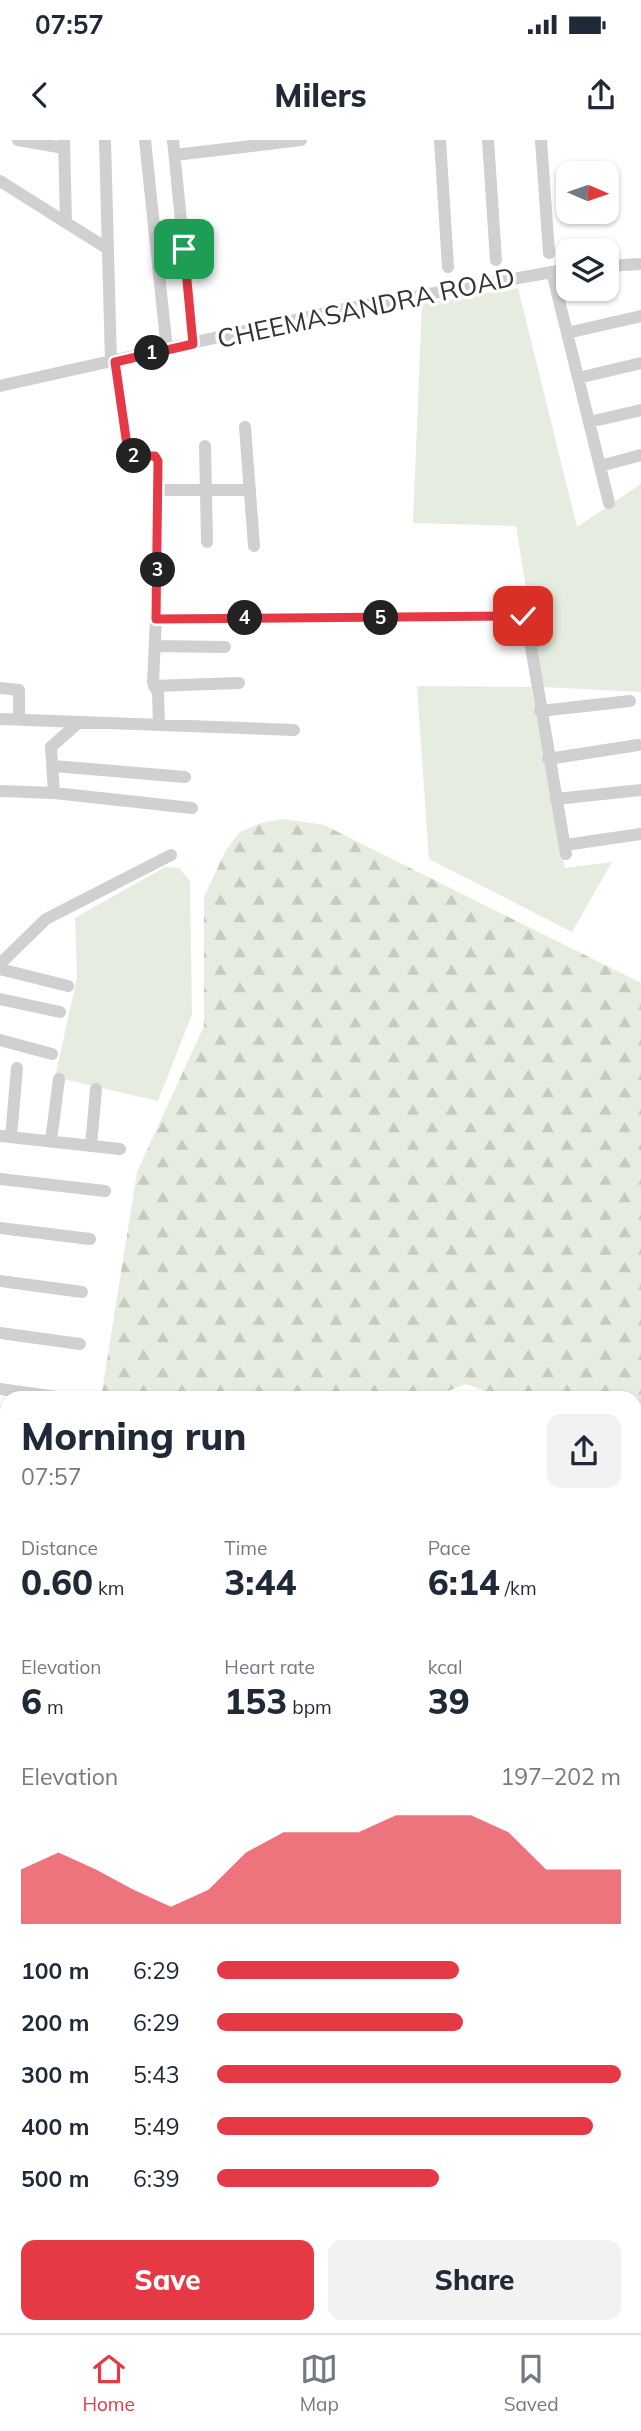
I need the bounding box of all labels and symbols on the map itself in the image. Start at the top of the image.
north arrow [556,161,620,224]
pin [154,219,214,279]
street label: CHEEMASANDRA ROAD [214,260,518,355]
pin: 1 [134,336,170,370]
pin: 2 [116,438,152,474]
pin: 3 [140,552,176,588]
pin [493,586,553,646]
pin: 4 [228,601,262,636]
pin: 5 [364,601,398,636]

